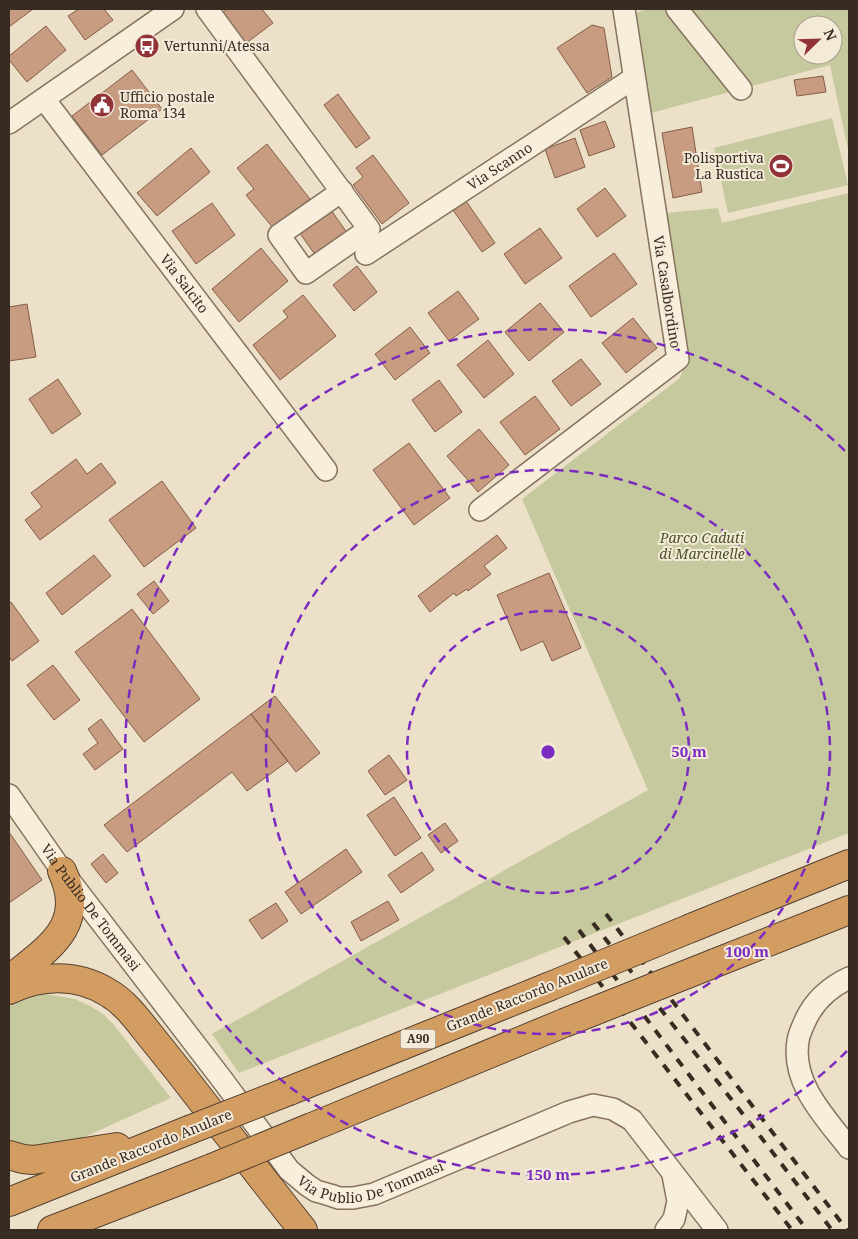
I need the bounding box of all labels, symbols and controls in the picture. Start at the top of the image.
north arrow [793,15,843,65]
text: N [820,26,841,44]
bus stop icon: Vertunni/Atessa [134,33,160,59]
place label: Vertunni/Atessa [164,36,270,55]
place label: Ufficio postale Roma 134 [120,87,215,122]
public building icon: Ufficio postale Roma 134 [89,92,115,118]
street label: Via Scanno [463,137,536,194]
place label: Polisportiva La Rustica [684,148,764,183]
sports icon: Polisportiva La Rustica [768,153,794,179]
street label: Via Casalbordino [649,234,686,350]
street label: Via Salcito [156,250,213,317]
park label: Parco Caduti di Marcinelle [659,528,745,563]
text: 50 m [671,741,707,761]
centre of rings [539,743,557,761]
street label: Via Publio De Tommasi [37,840,145,975]
text: 100 m [725,941,769,961]
street label: Grande Raccordo Anulare [443,953,611,1036]
road number: A90 [400,1030,436,1048]
street label: Grande Raccordo Anulare [67,1104,235,1187]
street label: Via Publio De Tommasi [294,1156,447,1207]
text: 150 m [526,1164,570,1184]

